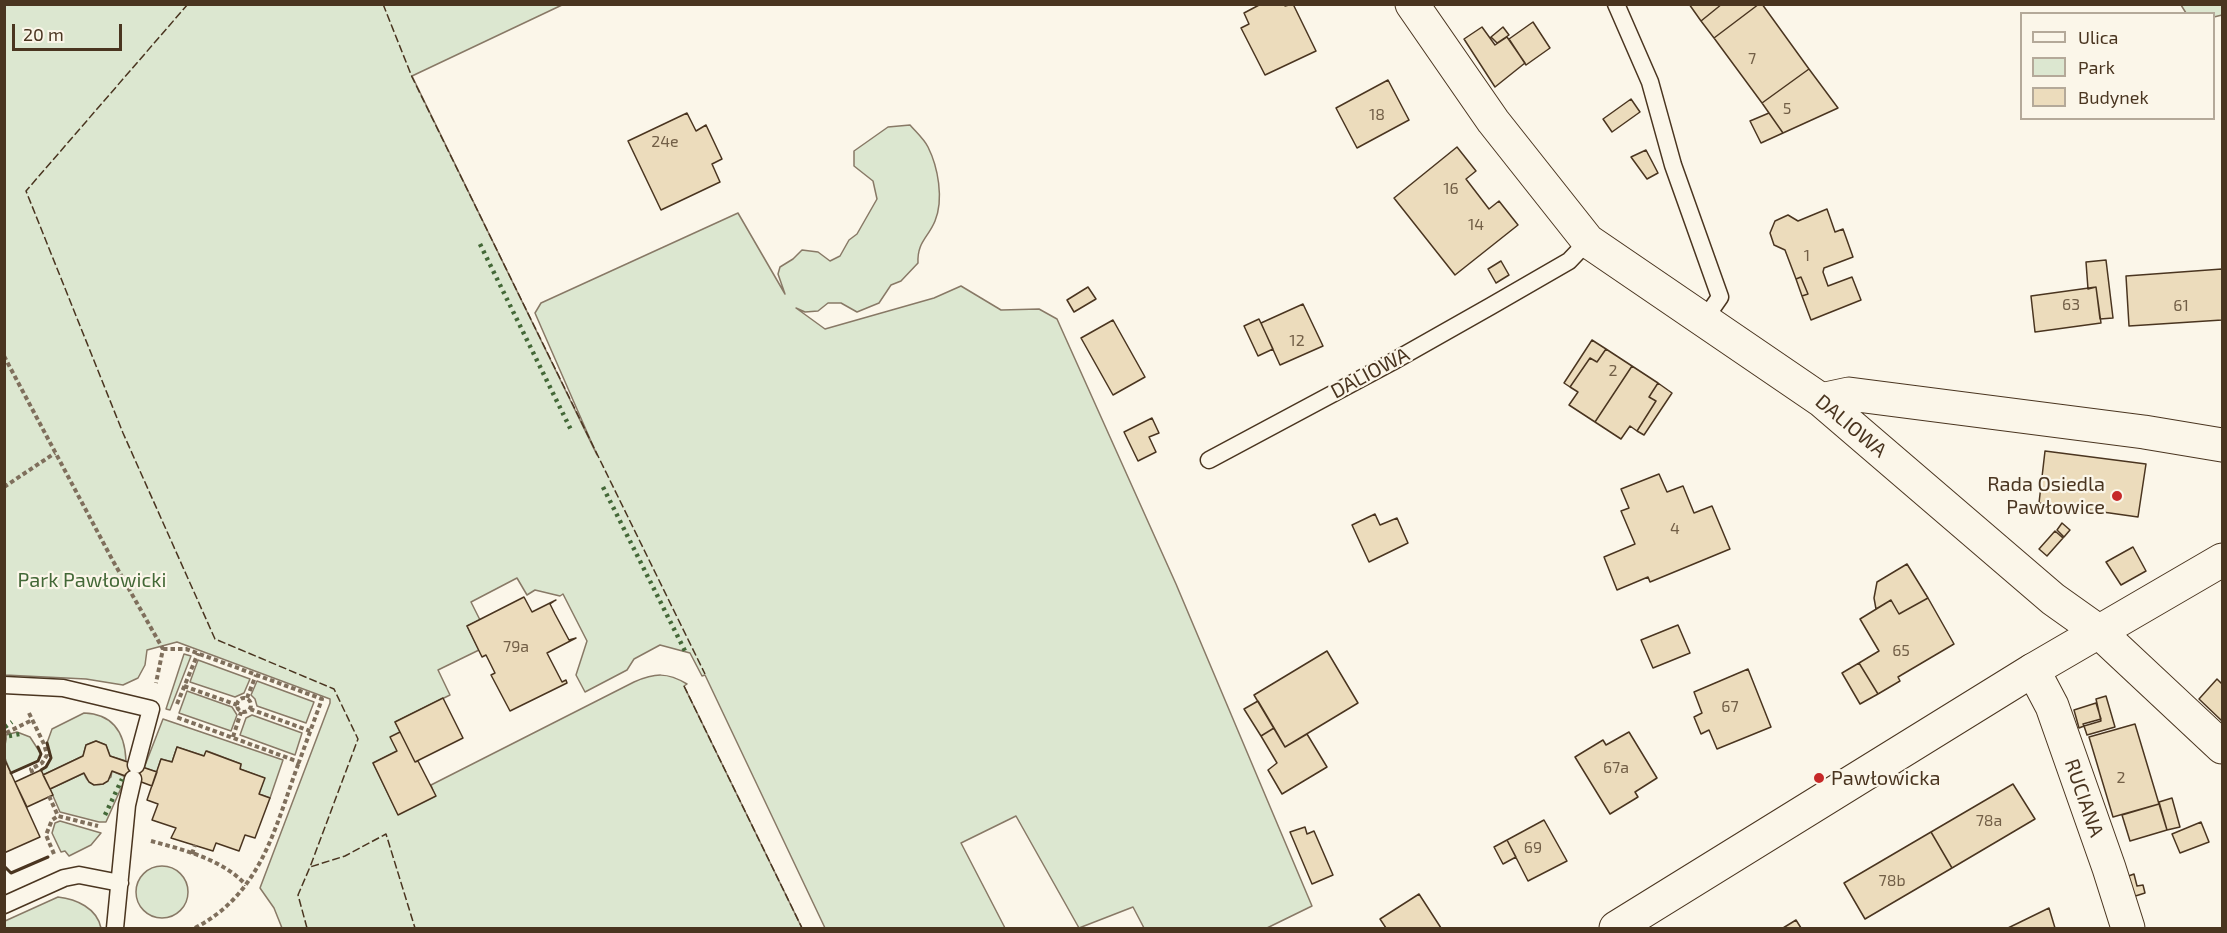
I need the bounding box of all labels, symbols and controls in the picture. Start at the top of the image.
scale bar [15,12,124,50]
legend [2020,12,2215,120]
text: 20 m [23,23,64,45]
text: Ulica [2078,26,2118,48]
house number: 7 [1748,49,1756,69]
text: Park [2078,56,2115,78]
text: Budynek [2078,86,2149,108]
house number: 5 [1783,99,1791,119]
house number: 18 [1369,105,1385,125]
house number: 24e [651,132,679,152]
house number: 16 [1443,179,1459,199]
house number: 14 [1468,215,1484,235]
house number: 1 [1804,246,1810,266]
house number: 63 [2062,295,2080,315]
house number: 61 [2173,296,2189,316]
house number: 12 [1289,331,1305,351]
street label: DALIOWA [1327,342,1413,404]
house number: 2 [1609,361,1617,381]
street label: DALIOWA [1811,389,1891,463]
place label: Rada Osiedla Pawłowice [1987,472,2105,519]
marker: Rada Osiedla Pawłowice [2110,489,2124,503]
house number: 4 [1670,519,1680,539]
park label: Park Pawłowicki [18,568,166,592]
house number: 79a [503,637,529,657]
house number: 65 [1892,641,1910,661]
house number: 67 [1721,697,1739,717]
street label: RUCIANA [2059,756,2109,840]
house number: 67a [1603,758,1629,778]
place label: Pawłowicka [1831,766,1940,790]
house number: 2 [2117,768,2125,788]
marker: Pawłowicka [1812,771,1826,785]
house number: 78a [1976,811,2002,831]
house number: 69 [1524,838,1542,858]
house number: 78b [1878,871,1906,891]

